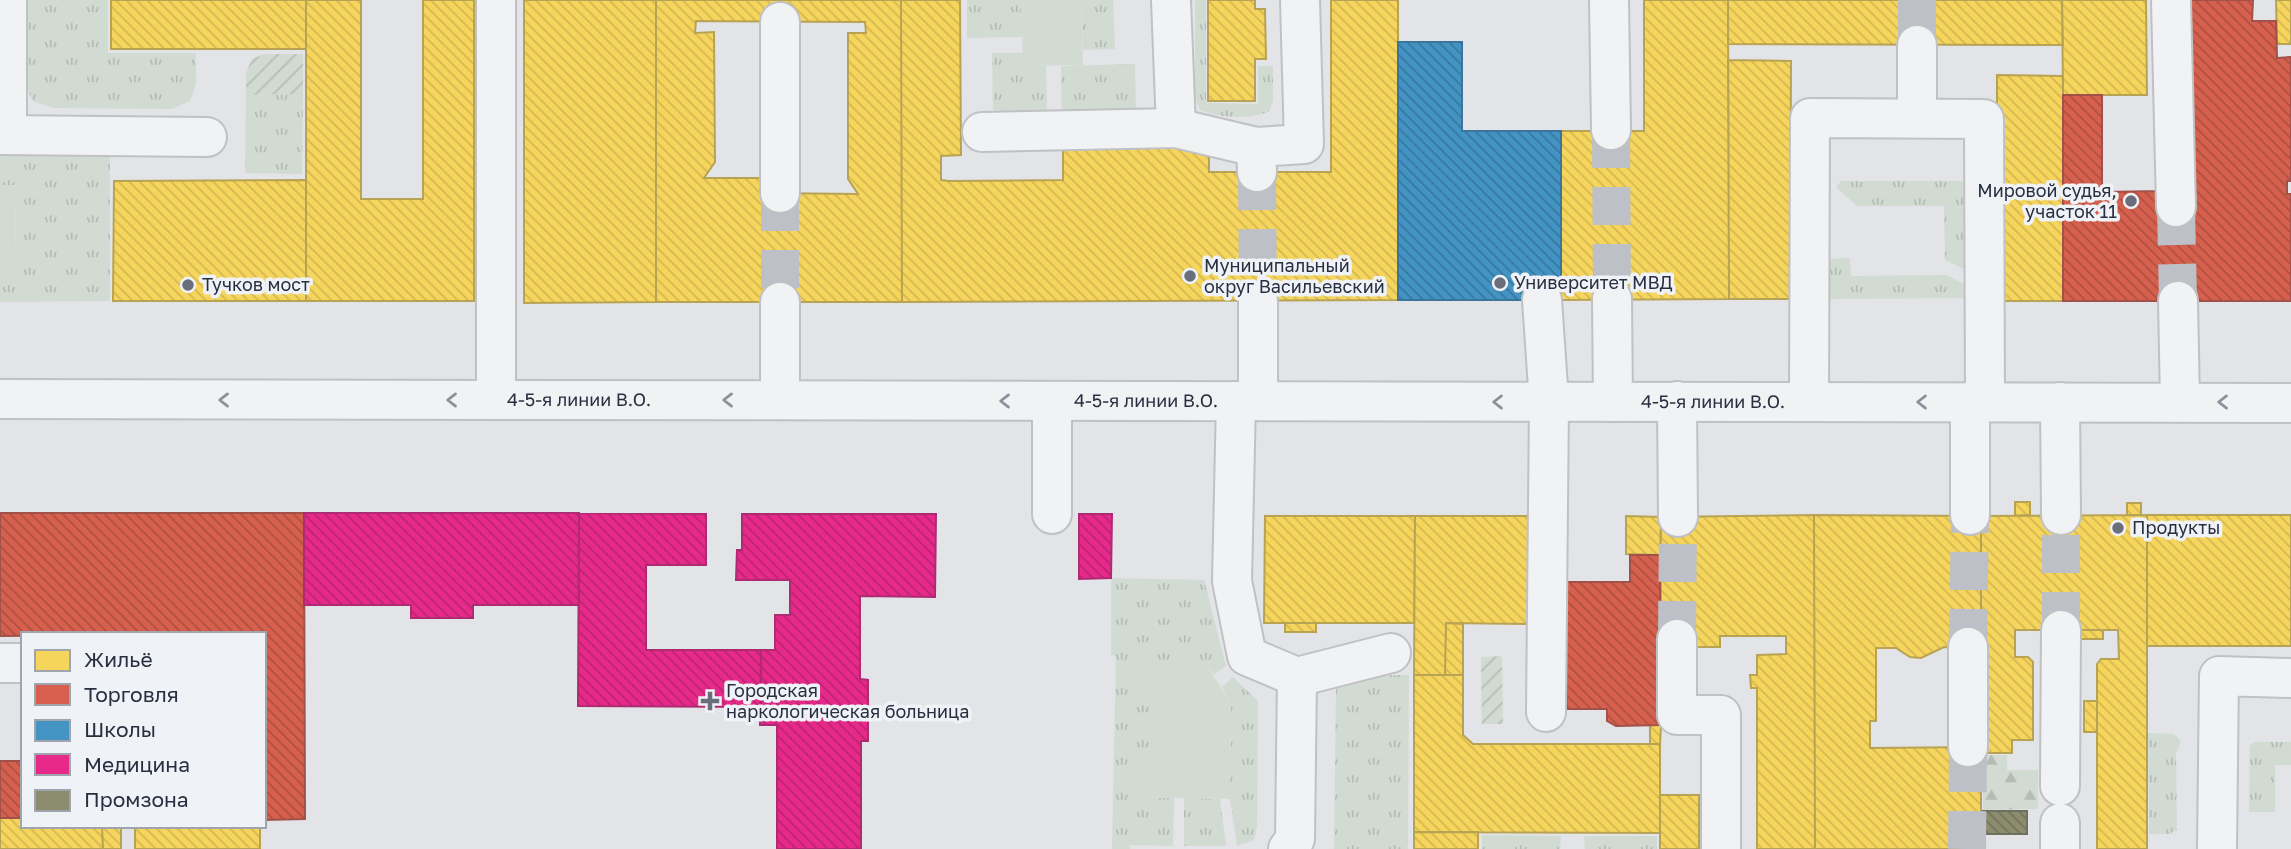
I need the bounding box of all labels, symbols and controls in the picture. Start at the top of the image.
place label: Мировой судья, участок 11 [1977,179,2117,222]
marker: Мировой судья, участок 11 [2123,193,2139,209]
place label: Муниципальный округ Васильевский [1204,254,1385,297]
marker: Муниципальный округ Васильевский [1182,268,1198,284]
place label: Университет МВД [1514,271,1673,293]
place label: Тучков мост [202,273,310,295]
marker: Университет МВД [1492,275,1508,291]
marker: Тучков мост [180,277,196,293]
street label: 4-5-я линии В.О. [507,388,651,410]
street label: 4-5-я линии В.О. [1074,389,1218,411]
street label: 4-5-я линии В.О. [1641,390,1785,412]
one-way arrow [219,392,229,408]
one-way arrow [446,392,457,408]
one-way arrow [723,392,733,408]
one-way arrow [999,393,1010,409]
one-way arrow [1493,394,1503,410]
one-way arrow [1916,394,1927,410]
one-way arrow [2217,394,2228,410]
place label: Продукты [2132,516,2220,538]
marker: Продукты [2110,520,2126,536]
legend [21,632,266,828]
text: Жильё [84,646,153,672]
place label: Городская наркологическая больница [726,679,970,722]
text: Торговля [84,681,179,707]
marker: Городская наркологическая больница [700,691,720,711]
text: Школы [84,716,156,742]
text: Медицина [84,751,190,777]
text: Промзона [84,786,189,812]

